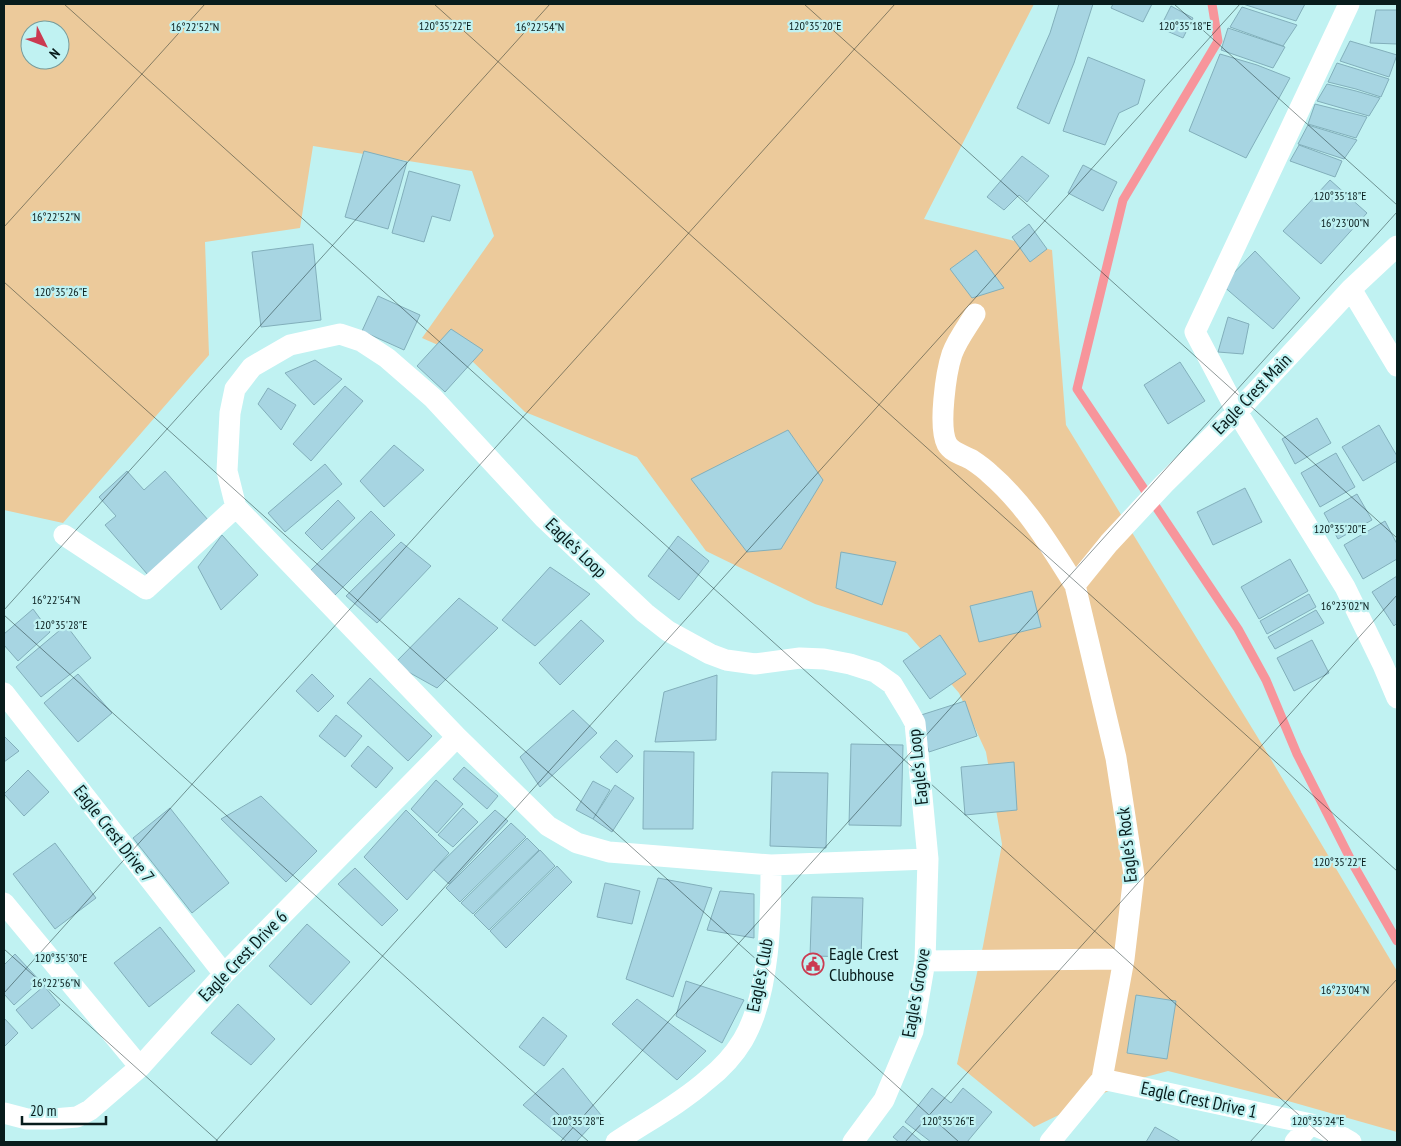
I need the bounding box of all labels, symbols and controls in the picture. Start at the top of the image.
text: 120°35'22"E [419,18,471,33]
text: 120°35'20"E [789,18,841,33]
text: 120°35'18"E [1159,18,1211,33]
text: 16°22'52"N [171,19,219,34]
text: 16°22'54"N [516,19,564,34]
north arrow [20,20,70,70]
text: N [45,45,64,63]
text: 120°35'18"E [1314,188,1366,203]
text: 16°22'52"N [32,209,80,224]
text: 16°23'00"N [1321,215,1369,230]
text: 120°35'26"E [35,284,87,299]
street label: Eagle Crest Main [1207,348,1296,439]
street label: Eagle's Loop [541,513,612,583]
text: 120°35'20"E [1314,521,1366,536]
text: 16°22'54"N [32,592,80,607]
text: 16°23'02"N [1321,598,1369,613]
text: 120°35'28"E [35,617,87,632]
street label: Eagle's Loop [902,728,933,806]
street label: Eagle Crest Drive 7 [69,780,160,887]
street label: Eagle's Rock [1111,806,1142,884]
text: 120°35'22"E [1314,854,1366,869]
street label: Eagle Crest Drive 6 [193,905,292,1006]
street label: Eagle's Club [741,936,778,1014]
place label: Eagle Crest Clubhouse [829,942,899,986]
street label: Eagle's Groove [896,947,935,1039]
text: 120°35'30"E [35,950,87,965]
public building icon: Eagle Crest Clubhouse [801,952,825,976]
text: 16°22'56"N [32,975,80,990]
text: 16°23'04"N [1321,982,1369,997]
street label: Eagle Crest Drive 1 [1139,1076,1259,1123]
scale bar [22,1094,106,1126]
text: 20 m [30,1101,56,1120]
text: 120°35'28"E [552,1113,604,1128]
text: 120°35'26"E [922,1113,974,1128]
text: 120°35'24"E [1292,1113,1344,1128]

